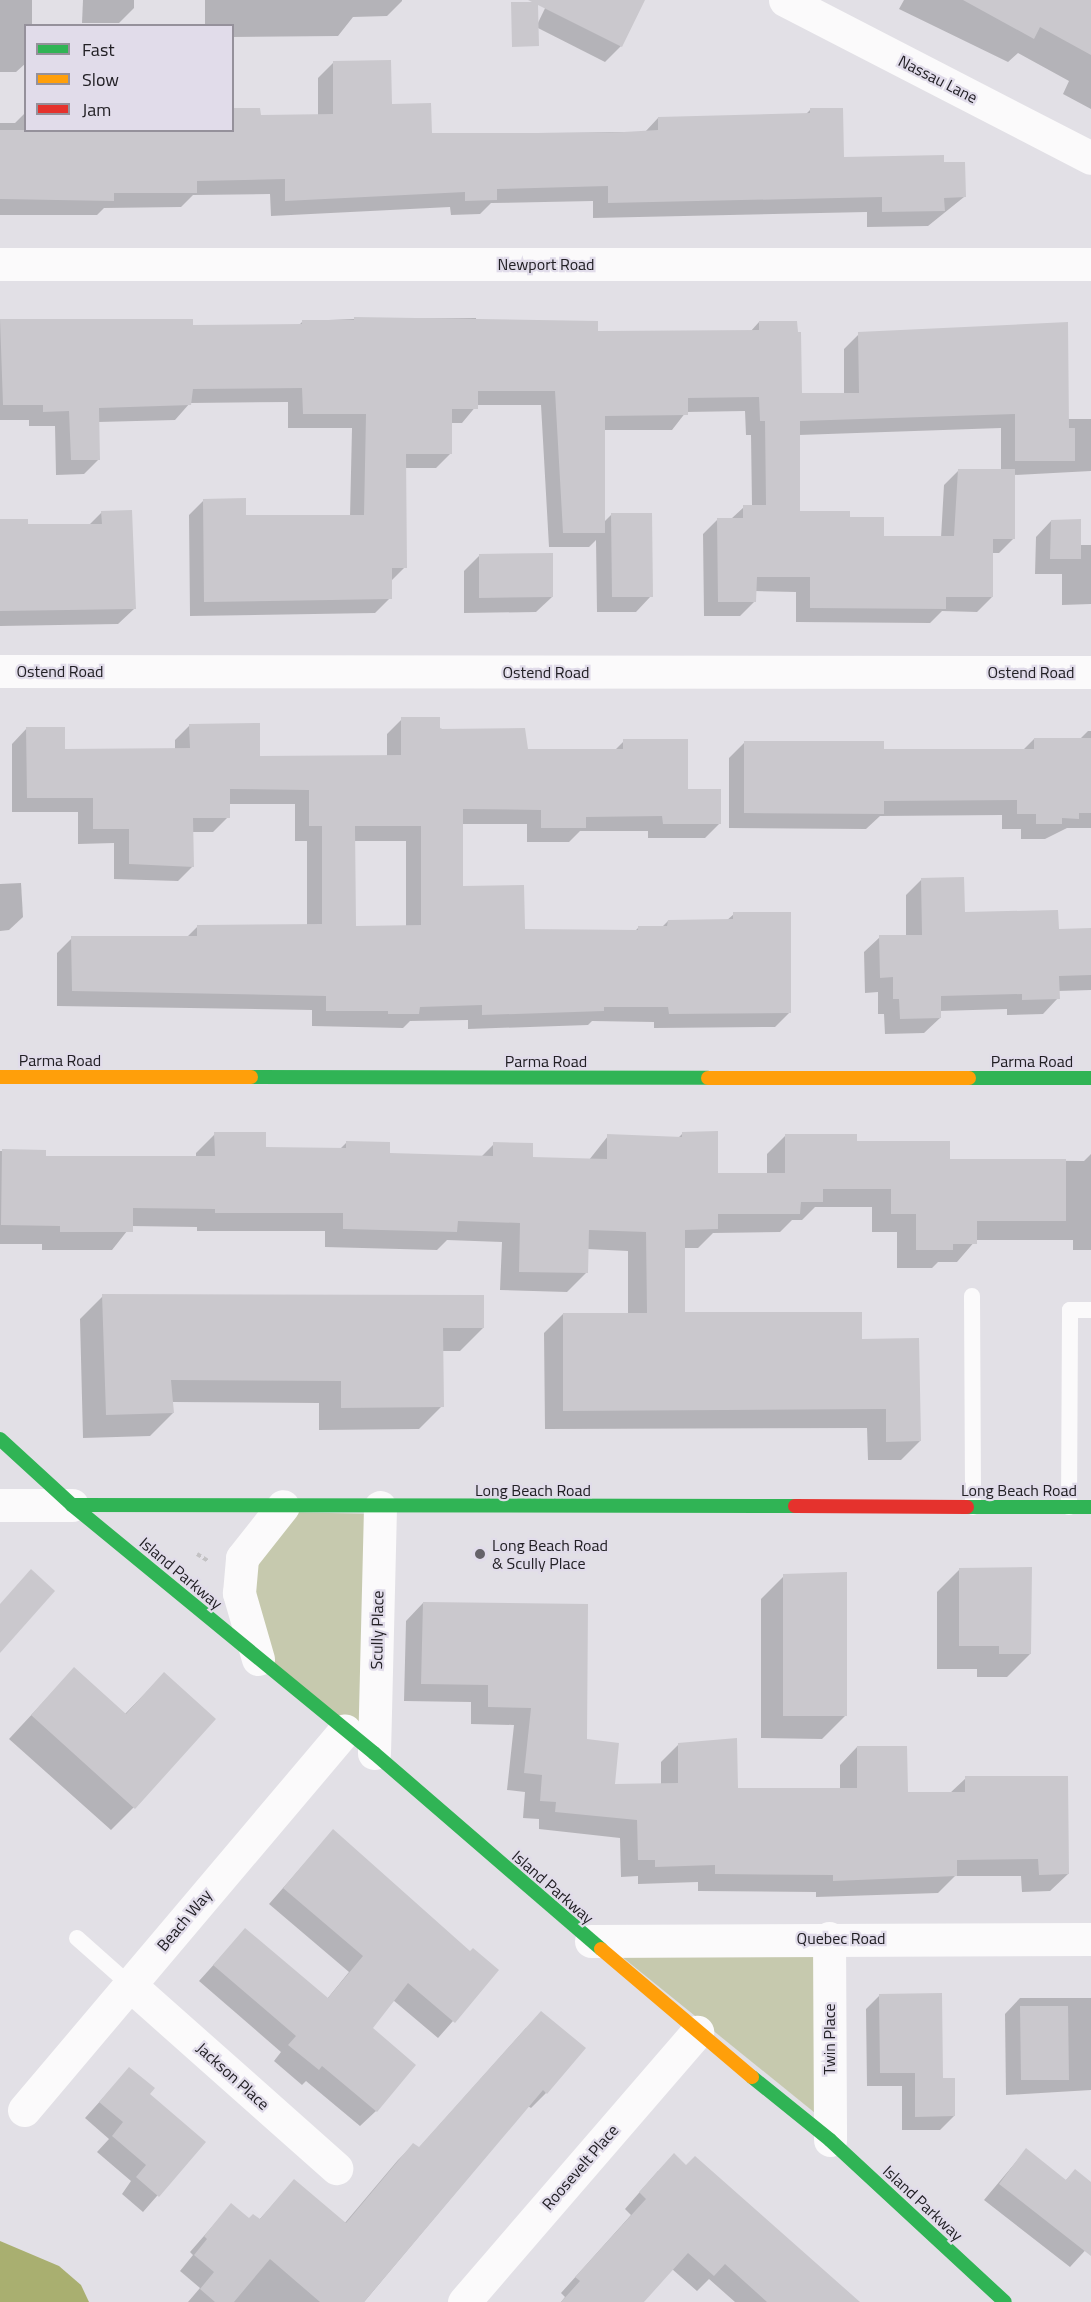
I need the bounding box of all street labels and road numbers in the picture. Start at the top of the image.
street label: Nassau Lane [895,51,981,107]
street label: Newport Road [497,254,595,274]
street label: Ostend Road [17,661,103,681]
street label: Ostend Road [503,662,589,682]
street label: Ostend Road [988,662,1074,682]
street label: Parma Road [19,1050,101,1070]
street label: Parma Road [505,1051,587,1071]
street label: Parma Road [991,1051,1073,1071]
street label: Long Beach Road [475,1480,591,1500]
street label: Long Beach Road [961,1480,1077,1500]
street label: Island Parkway [136,1533,226,1613]
street label: Scully Place [367,1590,387,1670]
street label: Island Parkway [508,1846,598,1928]
street label: Beach Way [153,1885,215,1955]
street label: Quebec Road [797,1928,885,1948]
street label: Twin Place [819,2003,839,2075]
street label: Jackson Place [193,2038,273,2114]
street label: Roosevelt Place [538,2120,622,2214]
street label: Island Parkway [879,2161,967,2245]

